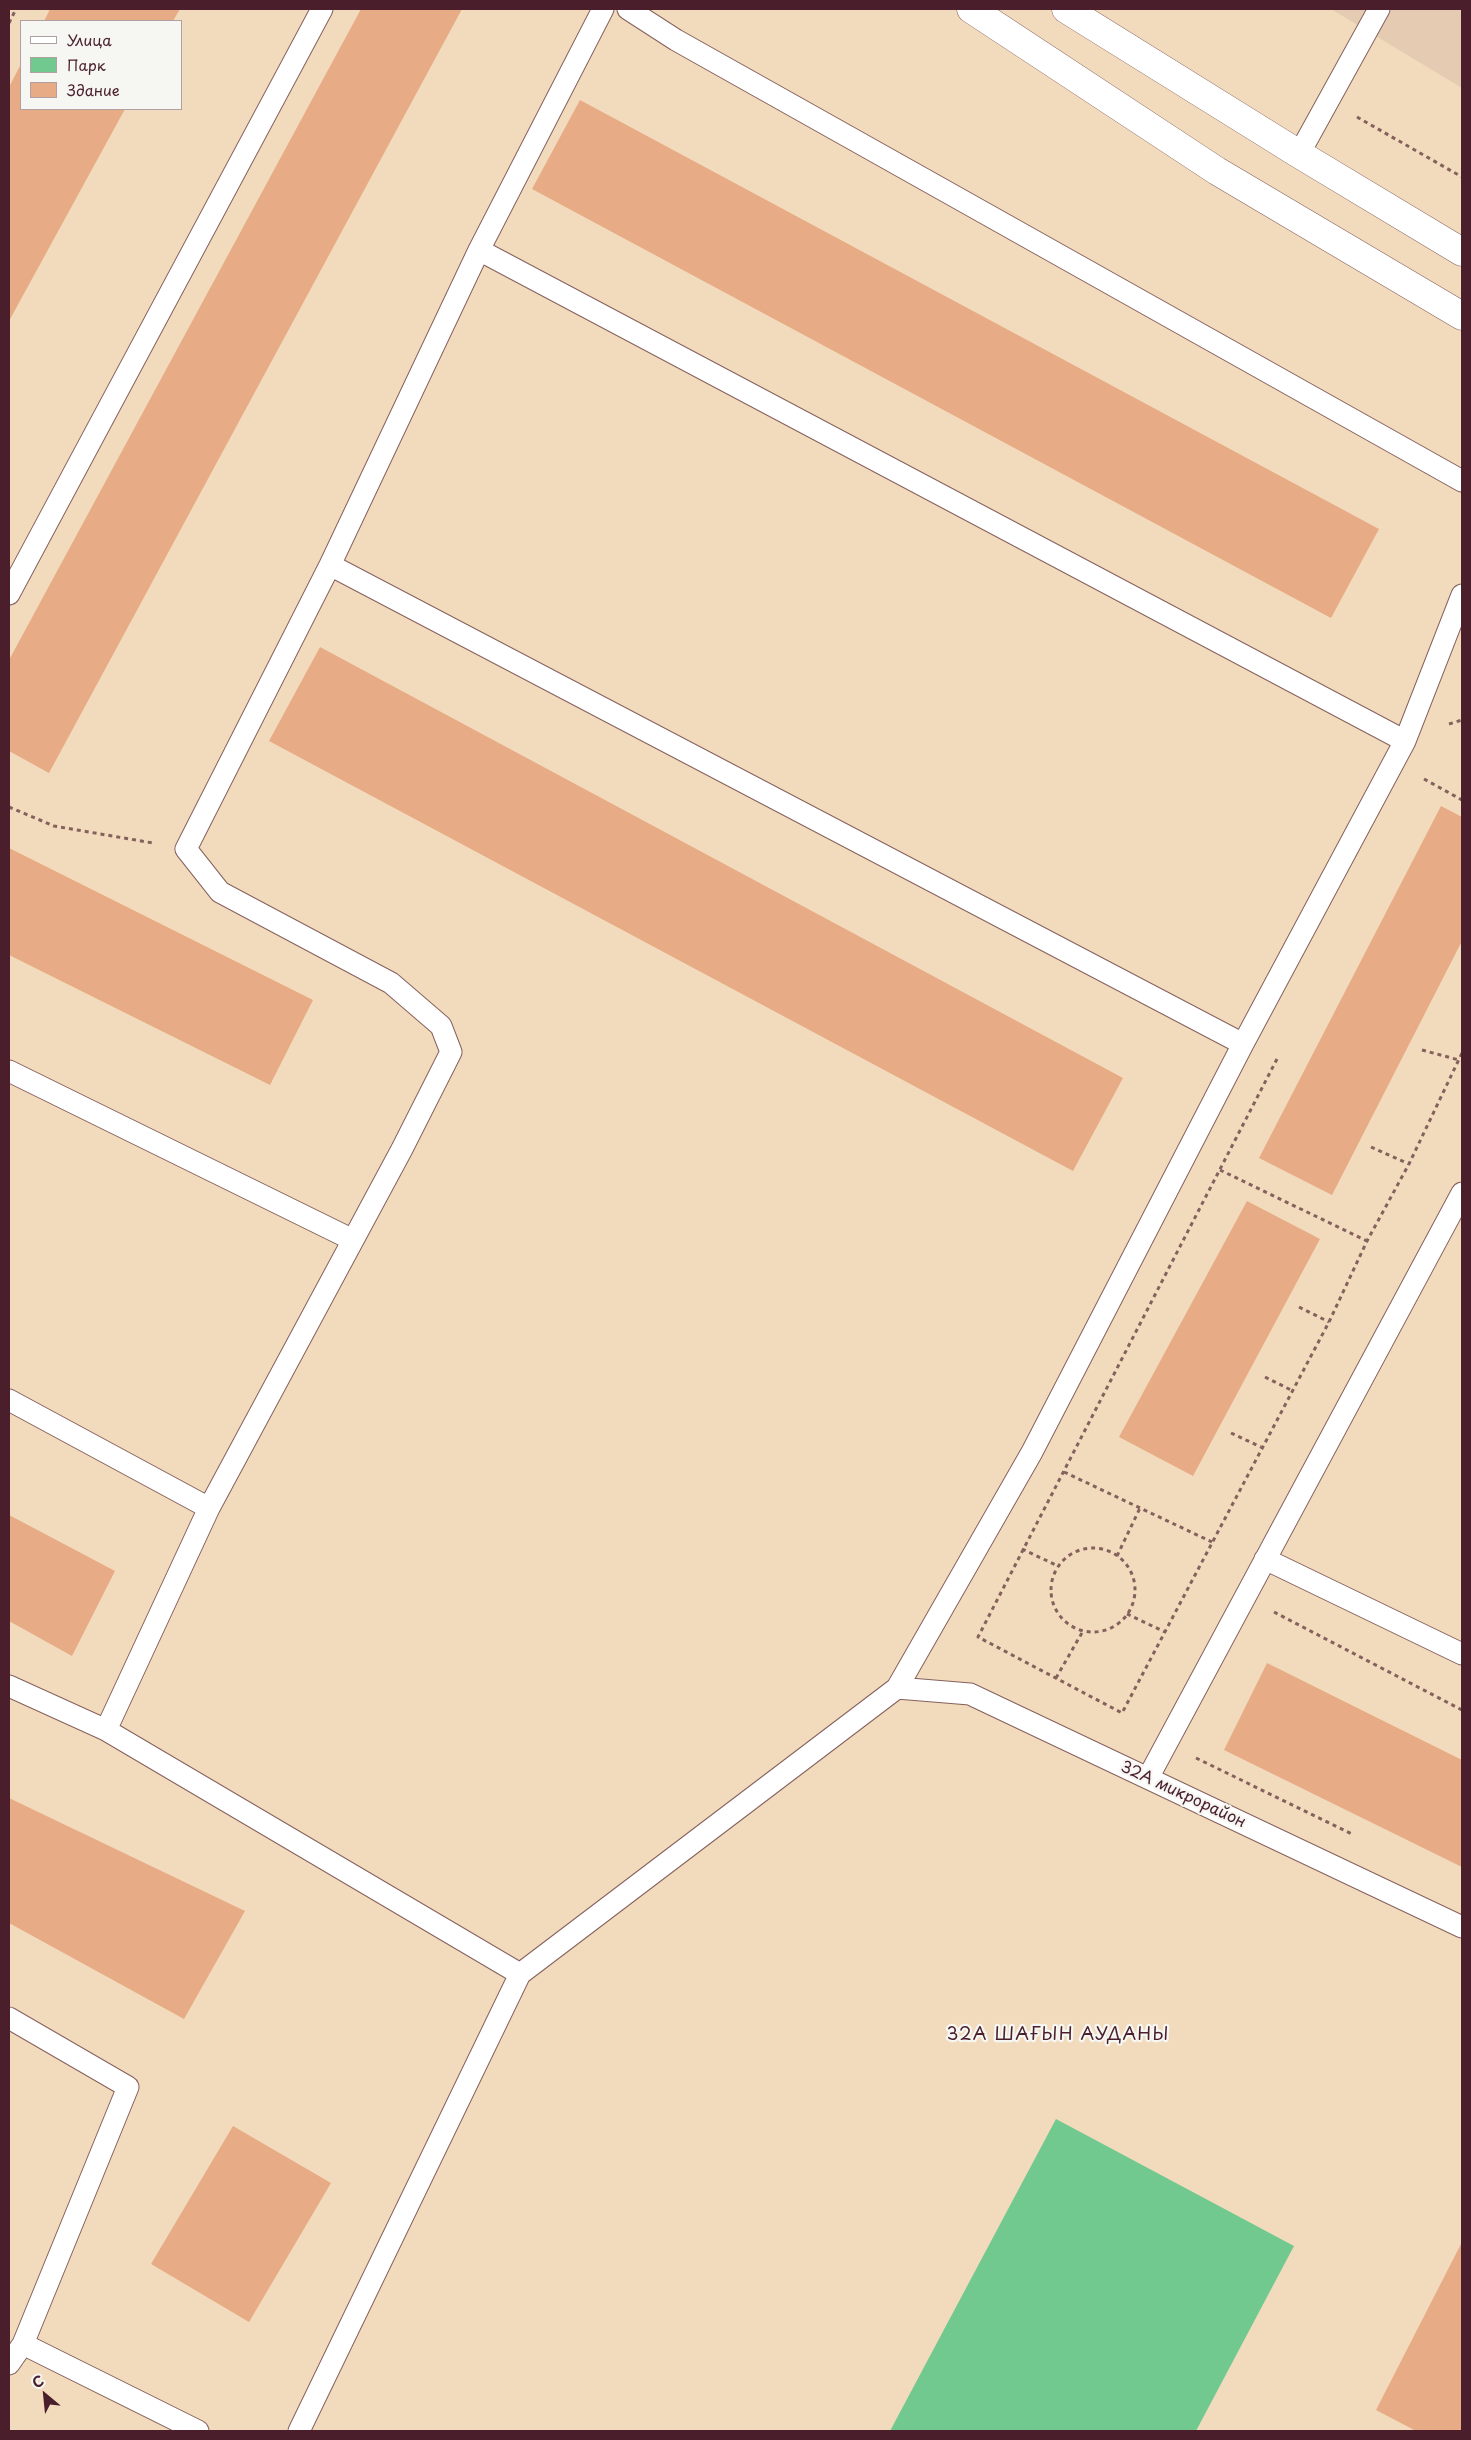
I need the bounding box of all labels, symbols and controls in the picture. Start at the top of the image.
legend [20,20,182,110]
text: Улица [67,28,112,51]
text: Парк [67,53,106,76]
text: Здание [67,78,120,101]
street label: 32А микрорайон [1117,1758,1249,1832]
district label: 32А ШАҒЫН АУДАНЫ [945,2024,1171,2046]
north arrow [20,2370,70,2420]
text: С [28,2370,47,2393]

